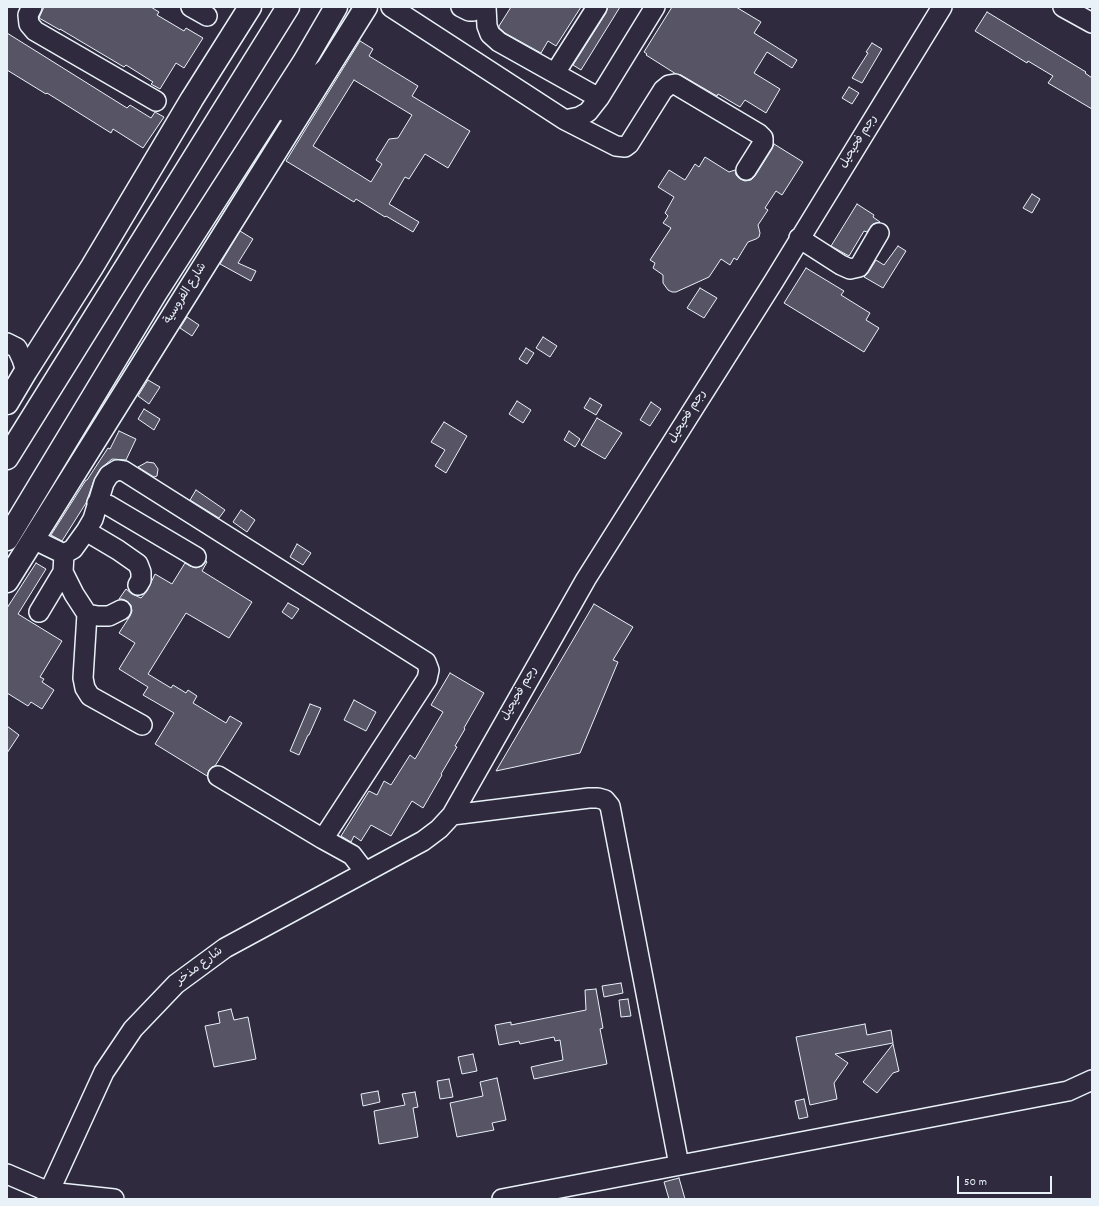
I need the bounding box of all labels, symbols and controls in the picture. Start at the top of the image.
street label: رجم فحيحيل [837,113,881,171]
street label: شارع الفروسية [161,261,211,327]
street label: رجم فحيحيل [666,388,710,446]
street label: رجم فحيحيل [499,664,541,724]
street label: شارع مذخر [174,945,226,989]
scale bar [959,1168,1054,1194]
text: 50 m [964,1174,987,1191]

